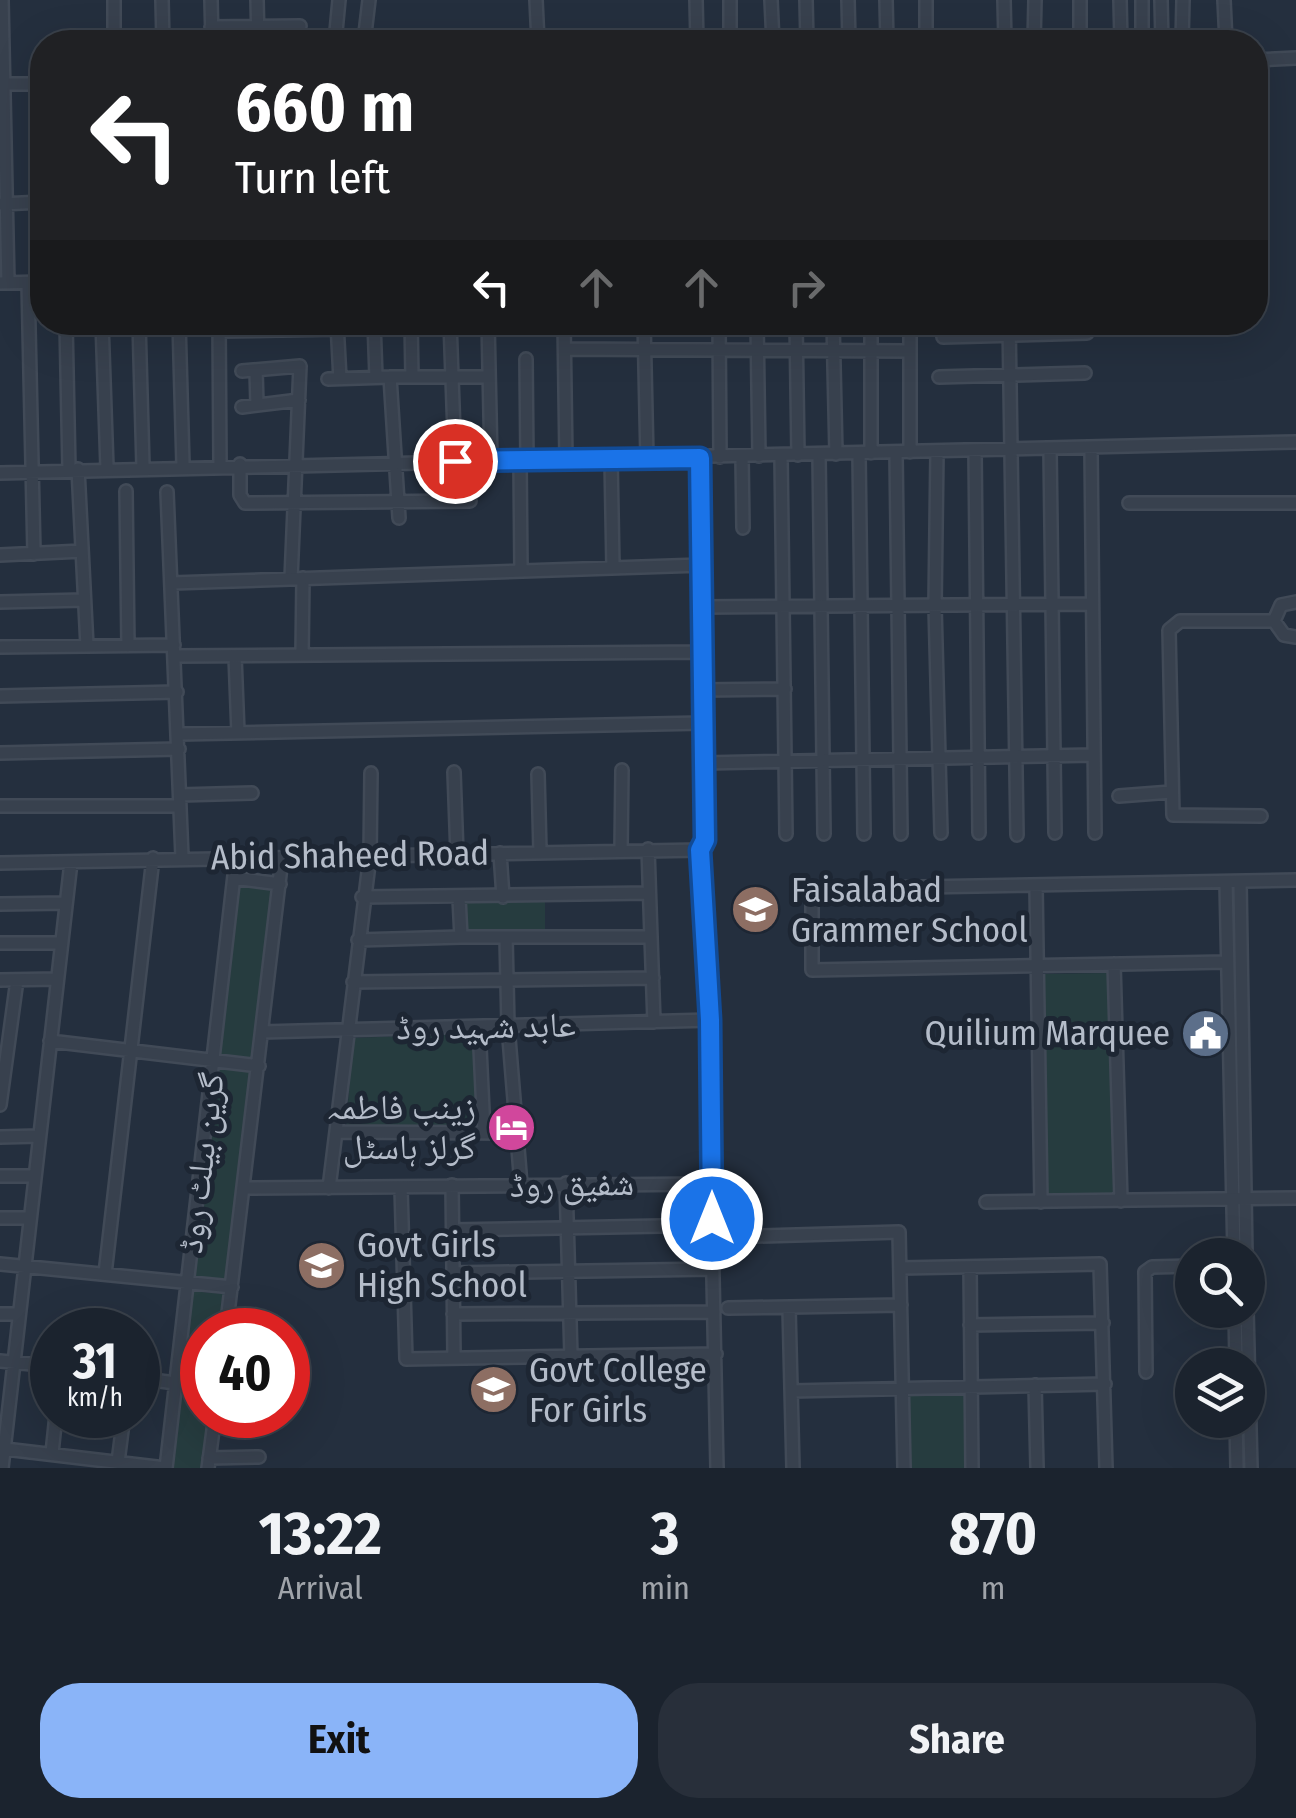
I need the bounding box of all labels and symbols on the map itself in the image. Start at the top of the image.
pin [413,419,498,504]
street label: Abid Shaheed Road [210,832,490,878]
place label: Faisalabad Grammer School [791,869,1028,951]
school or university icon: Faisalabad Grammer School [730,884,782,936]
street label: عابد شہید روڈ [396,1003,576,1049]
public building icon: Quilium Marquee [1179,1007,1231,1059]
place label: Quilium Marquee [924,1012,1170,1054]
street label: گرین بیلٹ روڈ [169,1070,233,1256]
place label: زینب فاطمہ گرلز ہاسٹل [326,1086,476,1168]
hotel icon: زینب فاطمہ گرلز ہاسٹل [485,1101,537,1153]
street label: شفیق روڈ [510,1162,634,1206]
position arrow [660,1167,764,1271]
place label: Govt Girls High School [357,1224,527,1306]
school or university icon: Govt Girls High School [296,1239,348,1291]
speed limit sign: 40 [180,1308,310,1438]
place label: Govt College For Girls [529,1349,707,1431]
school or university icon: Govt College For Girls [468,1364,520,1416]

